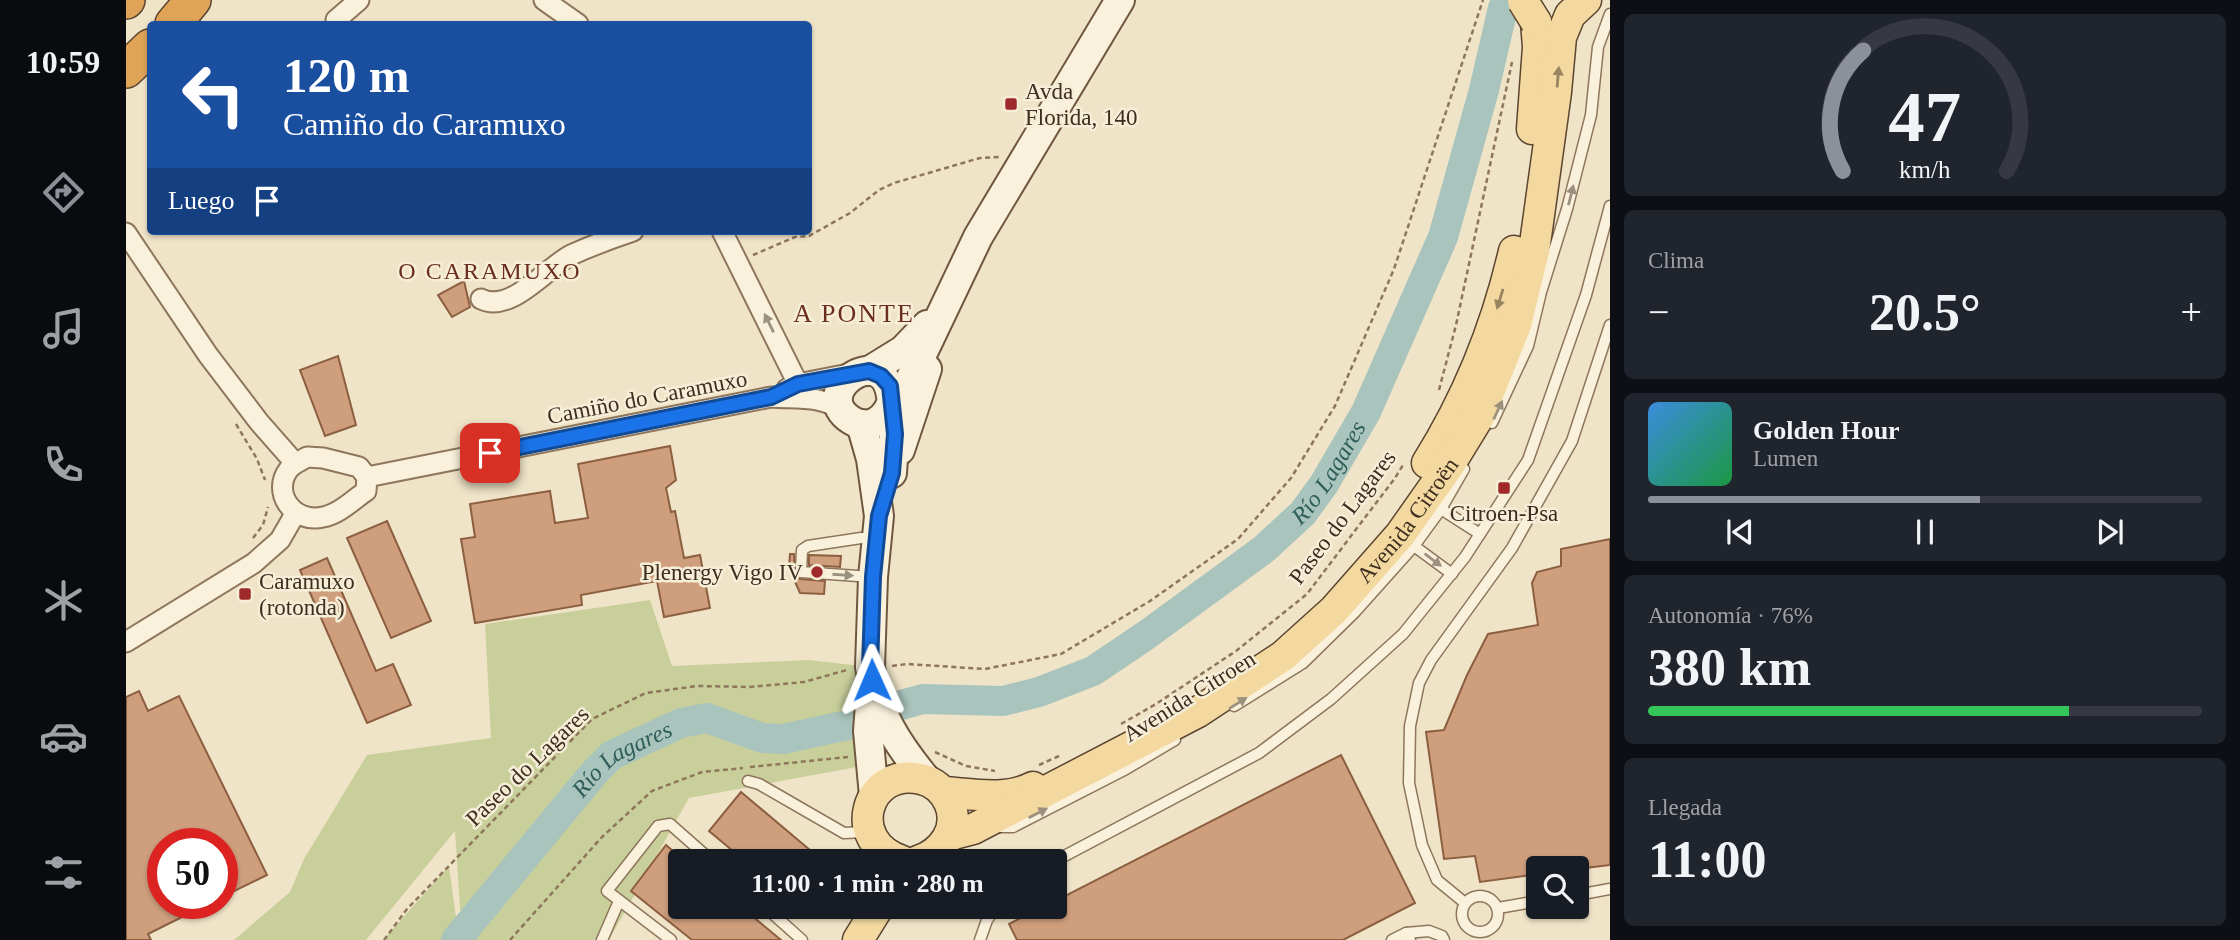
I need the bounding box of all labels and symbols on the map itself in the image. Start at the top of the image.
one-way arrow [1552,66,1563,88]
place label: Avda Florida, 140 [1025,79,1137,130]
marker: Avda Florida, 140 [1003,96,1019,112]
one-way arrow [1566,183,1577,205]
district label: O CARAMUXO [398,258,582,284]
one-way arrow [1494,289,1505,310]
district label: A PONTE [793,299,915,328]
one-way arrow [763,312,775,332]
street label: Camiño do Caramuxo [545,366,749,429]
one-way arrow [1493,399,1504,420]
water label: Río Lagares [1286,416,1371,530]
pin [460,423,520,483]
street label: Paseo do Lagares [1284,445,1401,589]
street label: Avenida Citroën [1352,453,1464,588]
marker: Citroen-Psa [1496,480,1512,496]
place label: Citroen-Psa [1450,501,1558,526]
one-way arrow [1424,552,1442,566]
place label: Plenergy Vigo IV [642,560,803,585]
marker: Plenergy Vigo IV [809,564,825,580]
place label: Caramuxo (rotonda) [259,569,355,620]
one-way arrow [832,570,854,581]
marker: Caramuxo (rotonda) [237,586,253,602]
position arrow [835,643,909,717]
street label: Avenida Citroen [1119,646,1260,747]
one-way arrow [1228,697,1247,710]
street label: Paseo do Lagares [461,701,594,831]
water label: Río Lagares [566,716,676,803]
one-way arrow [1029,808,1049,820]
speed limit sign: 50 [147,828,238,919]

